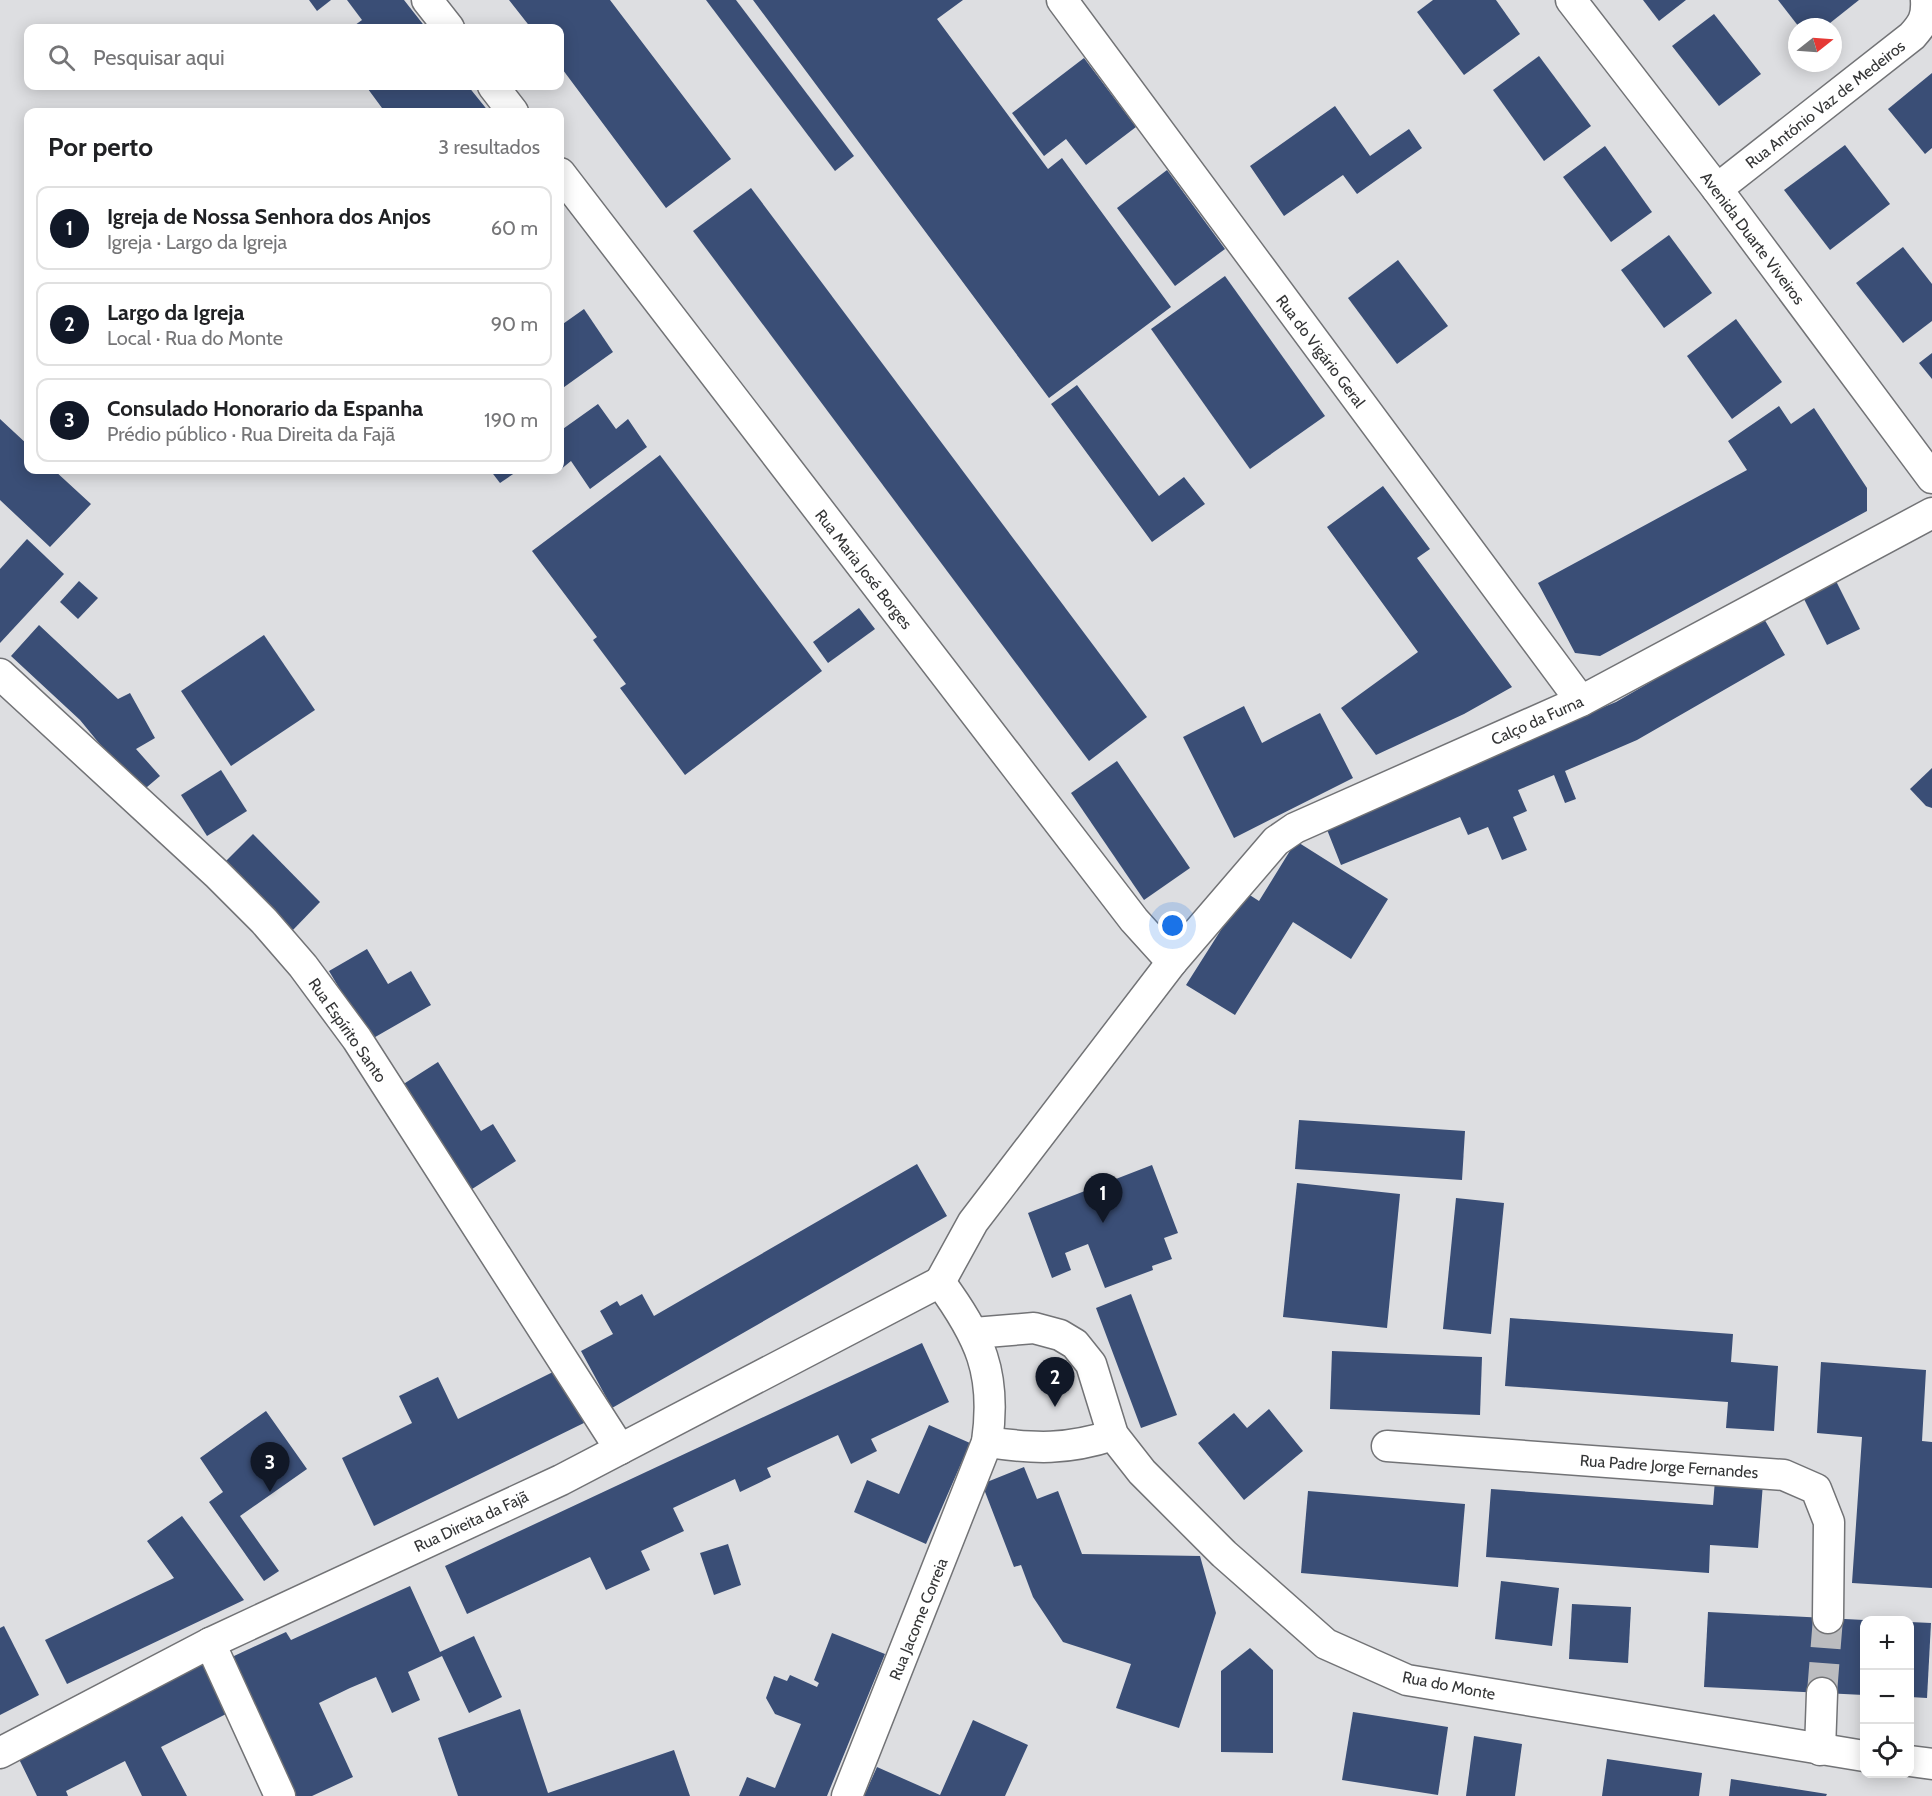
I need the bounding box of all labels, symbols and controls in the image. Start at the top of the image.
north arrow [1788,18,1842,72]
search box [24,24,564,90]
street label: Rua António Vaz de Medeiros [1742,36,1909,173]
icon: search [45,41,78,74]
text: Pesquisar aqui [93,44,225,71]
text: Por perto [48,131,153,163]
text: 3 resultados [438,135,540,159]
street label: Avenida Duarte Viveiros [1697,168,1809,309]
text: Igreja de Nossa Senhora dos Anjos [107,203,431,230]
text: 1 [66,216,73,240]
text: 60 m [491,216,538,240]
text: Igreja · Largo da Igreja [107,230,287,254]
street label: Rua do Vigário Geral [1272,291,1369,412]
text: Largo da Igreja [107,299,245,326]
text: 2 [64,312,75,336]
text: 90 m [491,312,538,336]
text: Local · Rua do Monte [107,326,283,350]
text: Consulado Honorario da Espanha [107,395,423,422]
text: 3 [64,408,75,432]
text: 190 m [484,408,538,432]
text: Prédio público · Rua Direita da Fajã [107,422,395,446]
street label: Rua Maria José Borges [811,506,916,633]
street label: Calço da Furna [1488,692,1586,749]
your location [1158,911,1187,940]
street label: Rua Espírito Santo [305,974,391,1086]
pin: 1 [1084,1174,1122,1223]
pin: 2 [1036,1358,1074,1407]
pin: 3 [250,1442,290,1492]
street label: Rua Padre Jorge Fernandes [1579,1451,1759,1482]
street label: Rua Direita da Fajã [411,1487,531,1556]
street label: Rua Jacome Correia [885,1555,952,1683]
map controls [1860,1616,1914,1778]
button: + [1860,1616,1914,1670]
street label: Rua do Monte [1401,1667,1497,1704]
button: − [1860,1670,1914,1724]
button: locate [1860,1724,1914,1778]

